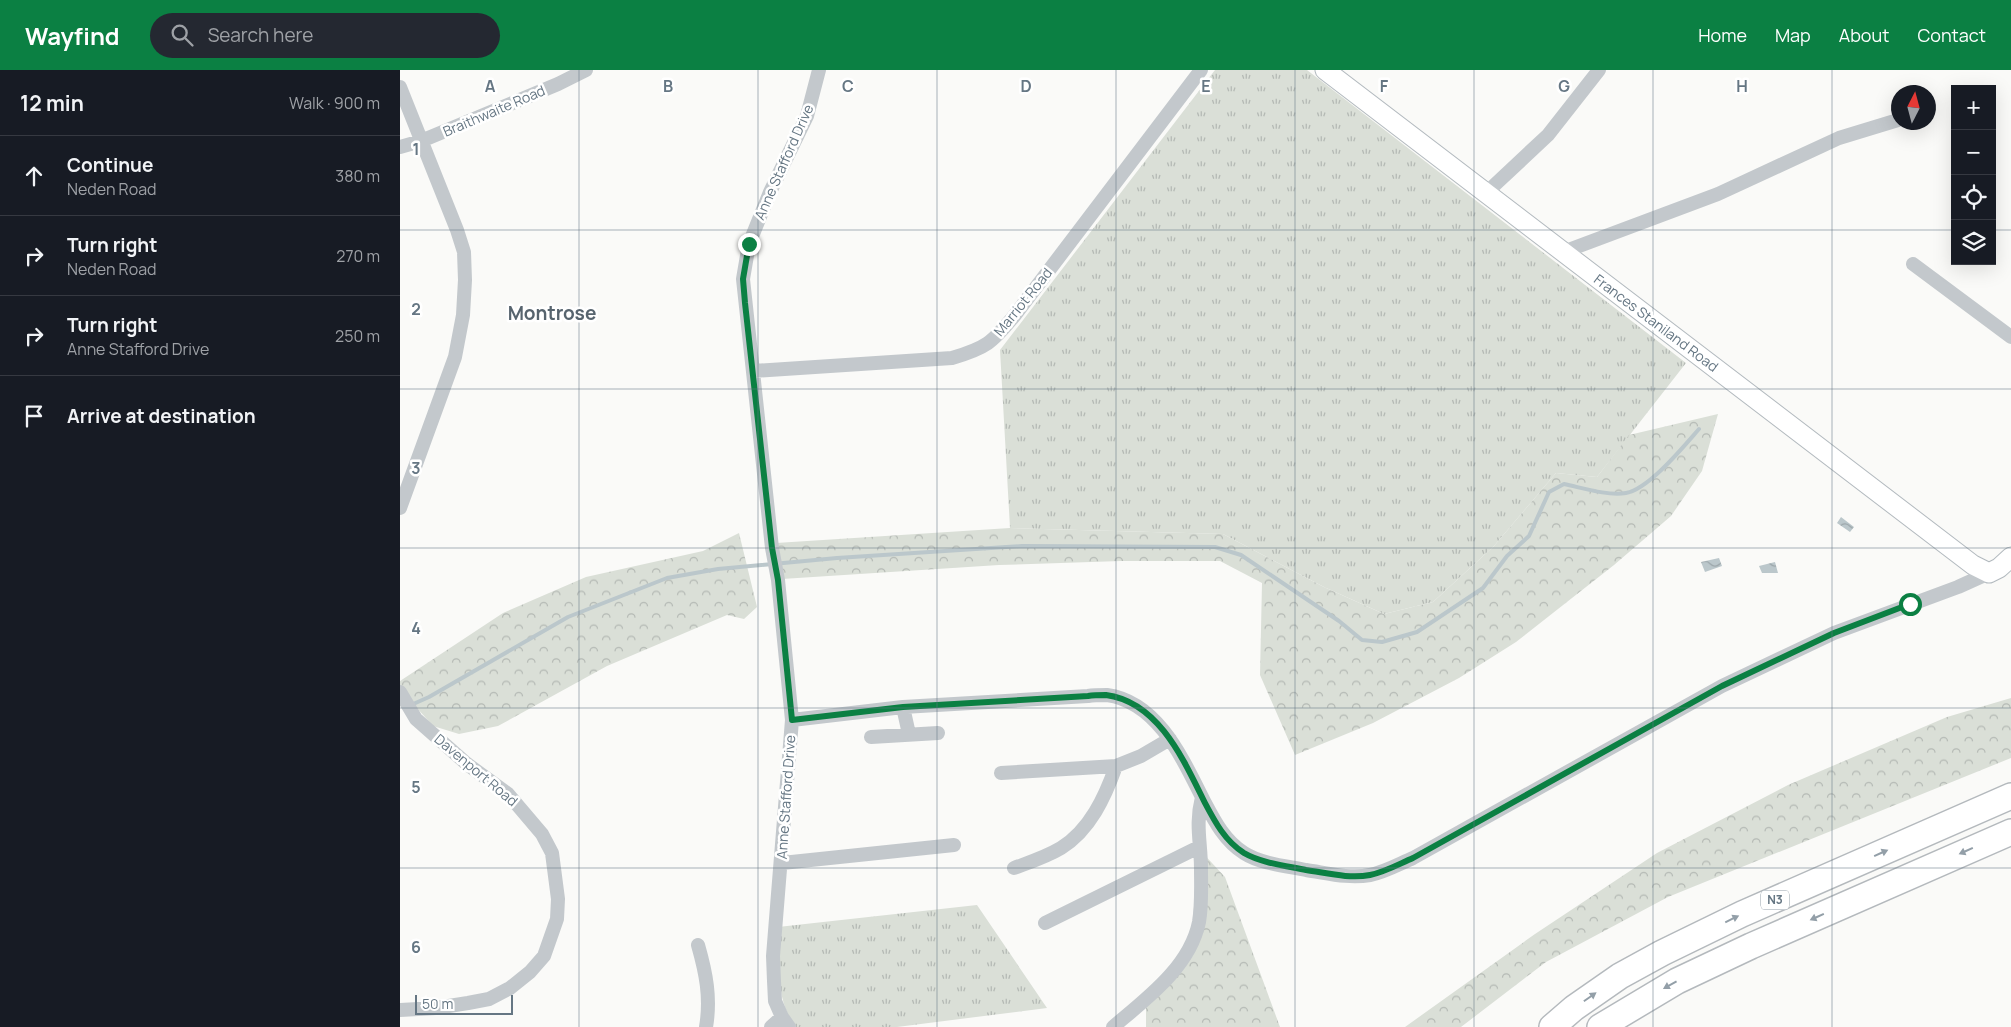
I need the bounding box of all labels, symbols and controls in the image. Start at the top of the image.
search box [150,13,500,58]
text: Wayfind [25,19,120,52]
icon: search [168,21,196,49]
text: Search here [208,22,313,48]
text: Home [1698,23,1747,47]
text: Map [1775,23,1811,47]
text: About [1839,23,1889,47]
text: Contact [1917,23,1986,47]
text: A [485,75,496,97]
text: B [663,75,673,97]
text: C [842,75,854,97]
text: D [1020,75,1032,97]
text: E [1201,75,1211,97]
text: F [1380,75,1389,97]
text: G [1558,75,1570,97]
text: H [1736,75,1748,97]
street label: Braithwaite Road [440,80,548,141]
north arrow [1891,85,1936,130]
map controls [1951,85,1996,265]
button: + [1951,85,1996,130]
text: 12 min [20,89,84,117]
text: Walk · 900 m [289,92,380,114]
street label: Anne Stafford Drive [750,101,818,223]
button: − [1951,130,1996,175]
text: 1 [412,138,420,160]
text: Continue [67,152,153,178]
icon: ahead [20,162,48,190]
text: 380 m [335,165,380,187]
button: locate [1951,175,1996,220]
text: Neden Road [67,178,157,200]
button: layers [1951,220,1996,265]
text: Turn right [67,232,157,258]
route end [738,233,761,256]
icon: right [20,242,48,270]
text: 270 m [336,245,380,267]
text: Neden Road [67,258,157,280]
street label: Marriot Road [989,264,1056,340]
street label: Frances Staniland Road [1590,270,1722,376]
text: 2 [411,298,421,320]
district label: Montrose [508,300,596,326]
text: Turn right [67,312,157,338]
icon: right [20,322,48,350]
text: 250 m [335,325,380,347]
text: Anne Stafford Drive [67,338,209,360]
icon: arrive [20,402,48,430]
text: Arrive at destination [67,403,256,429]
text: 3 [411,457,421,479]
route start [1899,593,1922,616]
text: 4 [411,617,421,639]
street label: Davenport Road [431,729,522,810]
street label: Anne Stafford Drive [772,734,799,860]
text: 5 [411,776,421,798]
one-way arrow [1959,848,1973,856]
one-way arrow [1874,849,1888,857]
road number: N3 [1761,890,1789,910]
one-way arrow [1810,913,1824,921]
one-way arrow [1725,914,1739,922]
text: 6 [411,936,421,958]
one-way arrow [1663,980,1677,989]
scale bar [415,992,512,1015]
one-way arrow [1583,992,1597,1002]
text: 50 m [422,994,453,1013]

